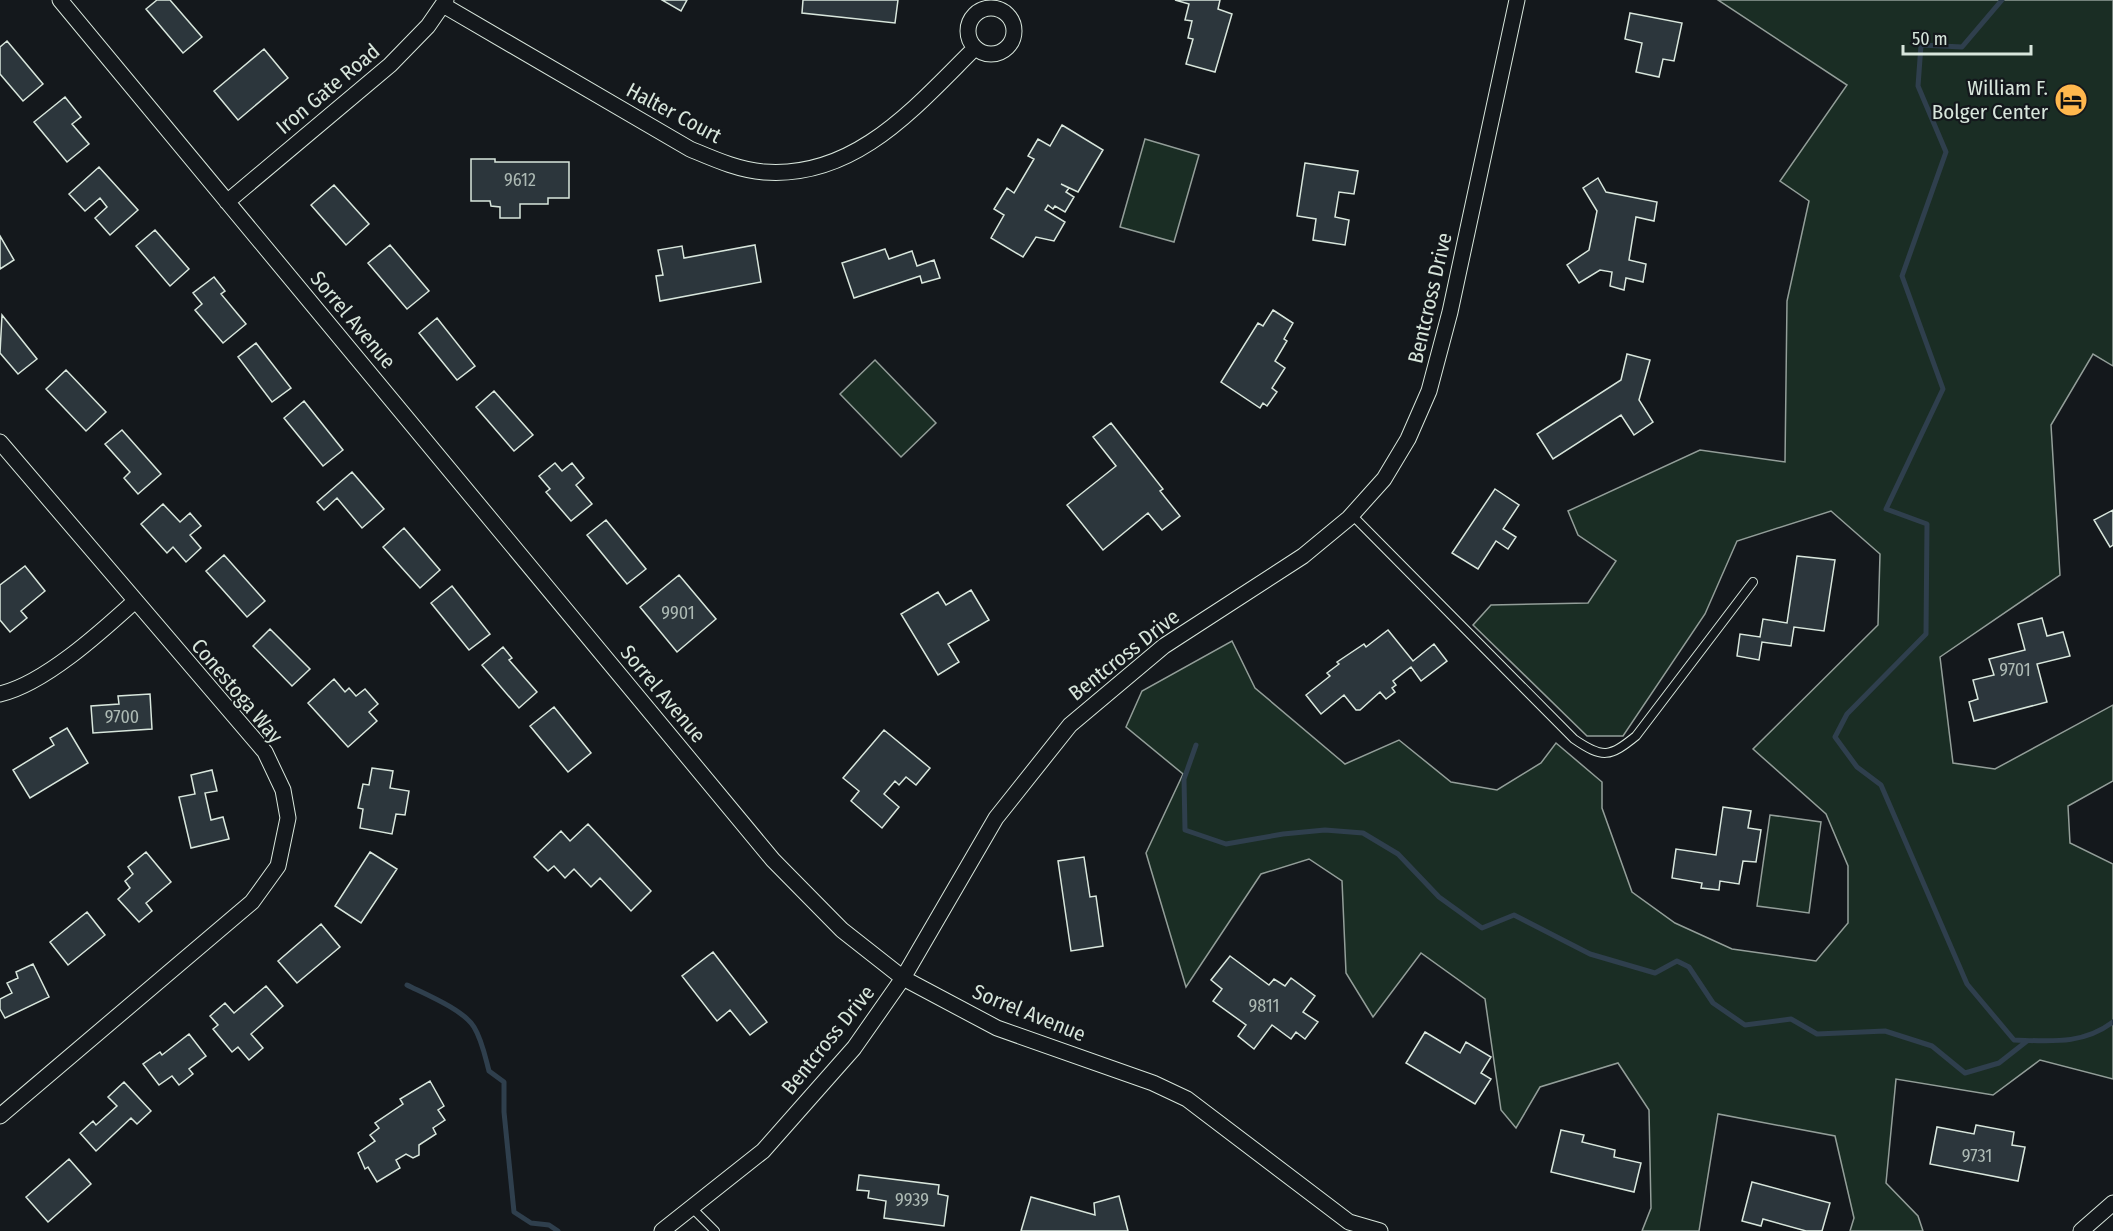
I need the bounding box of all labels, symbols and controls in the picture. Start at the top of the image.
scale bar [1903,18,2030,56]
text: 50 m [1912,28,1948,50]
street label: Iron Gate Road [271,38,385,140]
place label: William F. Bolger Center [1932,75,2049,125]
street label: Halter Court [622,77,726,149]
hotel icon: William F. Bolger Center [2053,82,2089,118]
house number: 9612 [504,169,536,191]
street label: Bentcross Drive [1402,230,1458,366]
street label: Sorrel Avenue [305,266,401,374]
house number: 9901 [661,602,695,624]
street label: Bentcross Drive [1063,604,1185,706]
street label: Conestoga Way [186,633,289,749]
street label: Sorrel Avenue [615,640,711,748]
house number: 9701 [1999,659,2031,681]
house number: 9700 [105,706,139,728]
street label: Sorrel Avenue [969,979,1089,1047]
street label: Bentcross Drive [776,980,880,1100]
house number: 9811 [1248,995,1280,1017]
house number: 9731 [1962,1145,1992,1167]
house number: 9939 [895,1189,929,1211]

